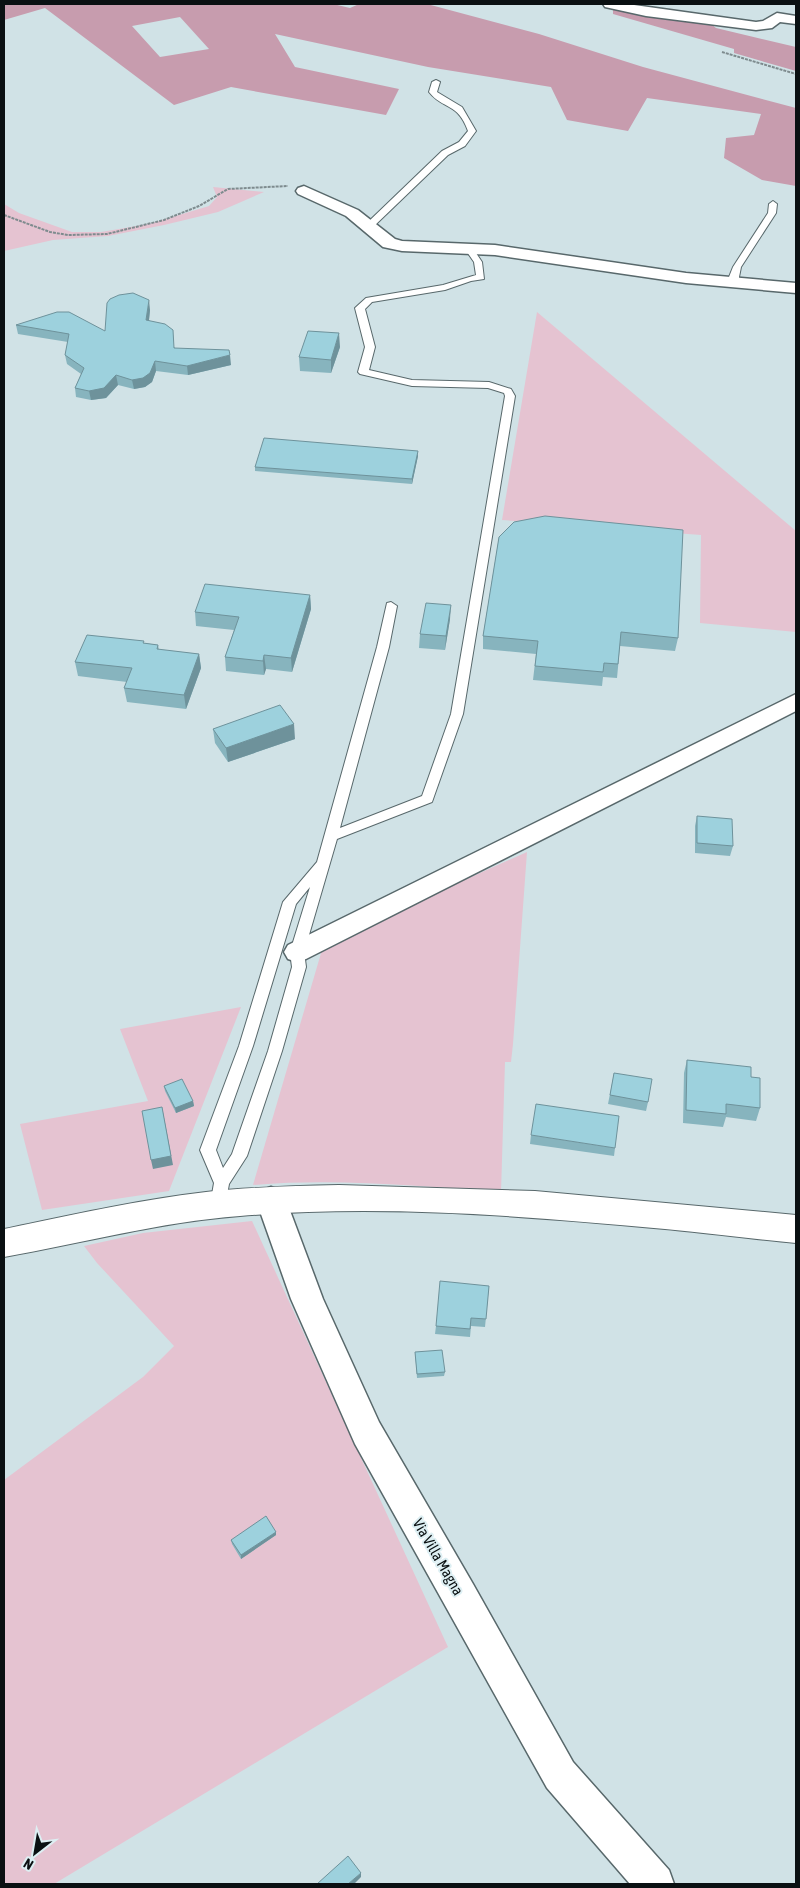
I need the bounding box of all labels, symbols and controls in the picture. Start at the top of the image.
street label: Via Villa Magna [410,1516,467,1598]
north arrow [10,1828,60,1878]
text: N [21,1855,36,1873]

